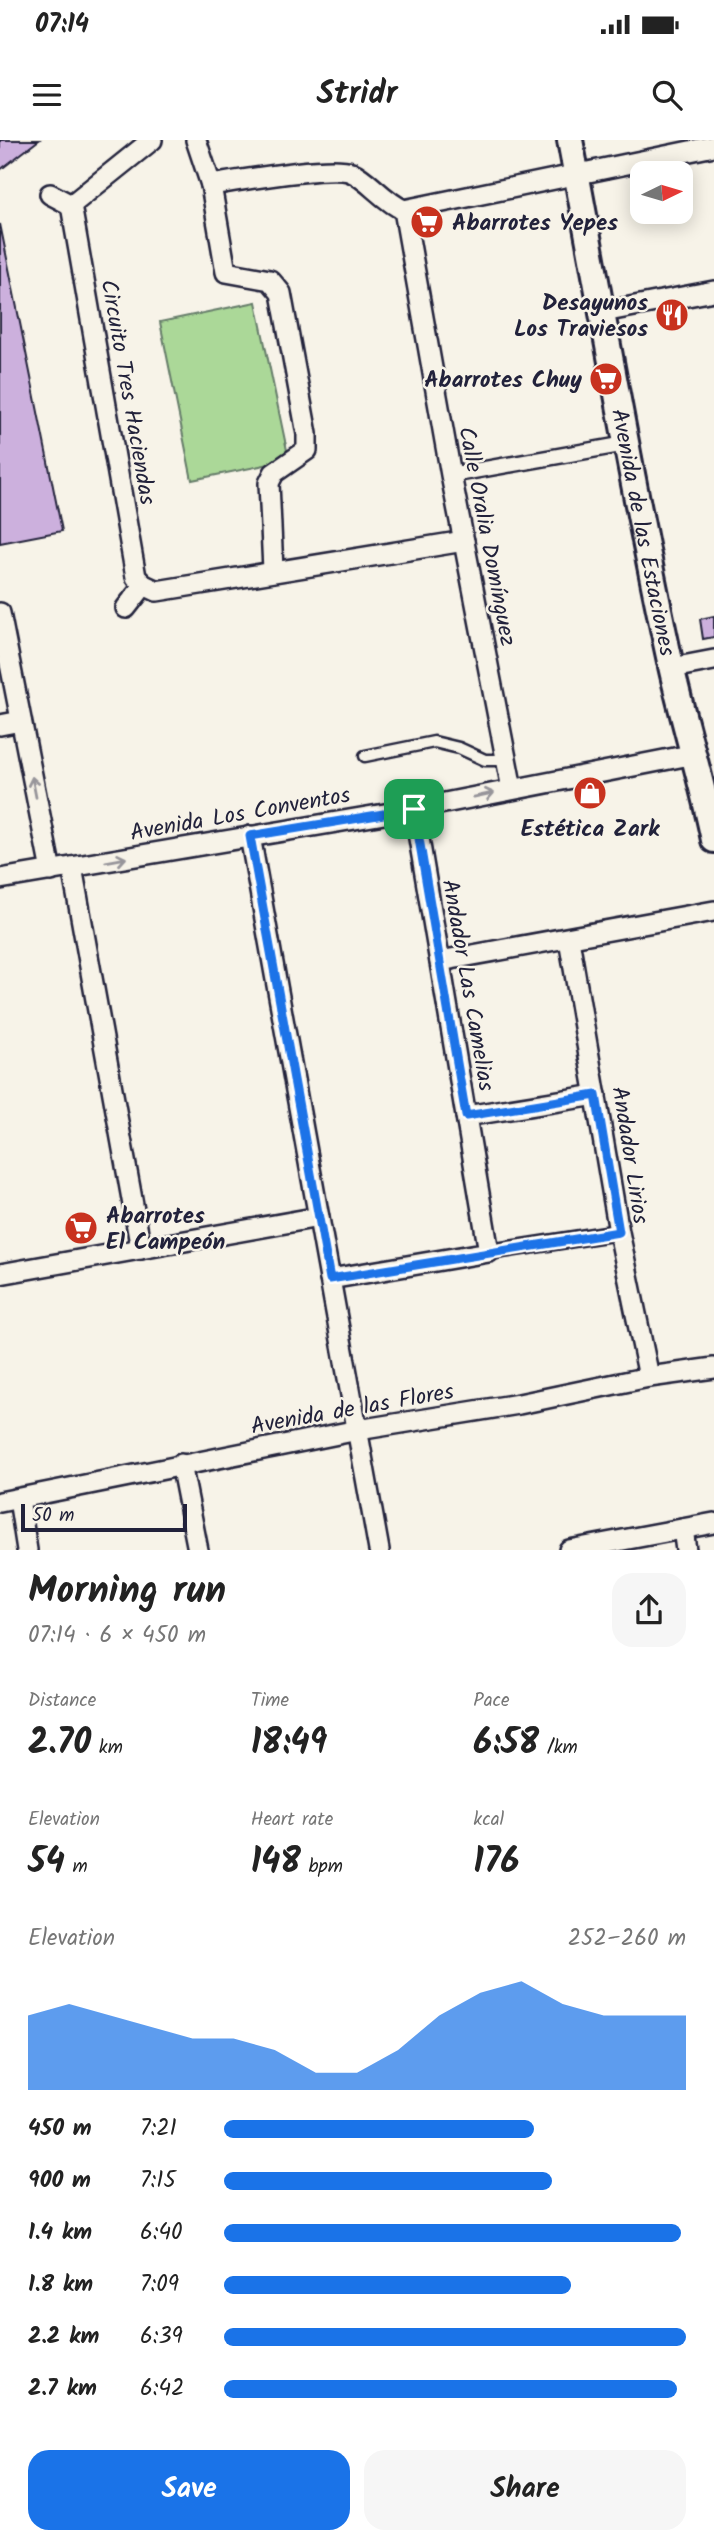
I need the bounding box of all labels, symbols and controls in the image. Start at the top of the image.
text: 07:14 [35,4,89,46]
text: Stridr [317,69,397,120]
icon: menu [28,76,66,114]
icon: search [648,76,686,114]
north arrow [630,161,693,224]
map controls [630,161,693,224]
supermarket icon: Abarrotes Yepes [408,203,446,241]
place label: Abarrotes Yepes [452,206,618,242]
street label: Circuito Tres Haciendas [90,277,165,508]
place label: Desayunos Los Traviesos [514,286,648,348]
restaurant icon: Desayunos Los Traviesos [653,296,691,334]
supermarket icon: Abarrotes Chuy [587,360,625,398]
place label: Abarrotes Chuy [424,363,582,399]
street label: Avenida de las Estaciones [600,406,684,660]
street label: Calle Oralia Domínguez [447,424,525,649]
shop icon: Estética Zark [571,774,609,812]
one-way arrow [27,776,40,798]
street label: Avenida Los Conventos [127,778,354,852]
pin [384,779,444,839]
one-way arrow [472,787,495,801]
icon: arrive [395,790,433,828]
place label: Estética Zark [521,812,660,848]
one-way arrow [104,852,127,866]
street label: Andador Las Camelias [431,877,503,1094]
street label: Andador Lirios [600,1084,658,1227]
place label: Abarrotes El Campeón [106,1199,225,1261]
supermarket icon: Abarrotes El Campeón [62,1209,100,1247]
street label: Avenida de las Flores [248,1374,457,1446]
scale bar [21,1501,187,1533]
text: 50 m [32,1501,74,1531]
text: Morning run [28,1562,226,1622]
button: share [612,1573,686,1647]
text: 07:14 · 6 × 450 m [28,1618,206,1654]
text: Distance [28,1686,96,1716]
text: Time [251,1686,289,1716]
text: Pace [473,1686,510,1716]
text: 2.70 [28,1716,91,1772]
text: 18:49 [251,1716,327,1772]
text: 6:58 [473,1716,539,1772]
text: km [91,1733,123,1763]
text: /km [539,1733,578,1763]
text: Elevation [28,1805,100,1835]
text: Heart rate [251,1805,333,1835]
text: kcal [473,1805,504,1835]
text: 54 [28,1835,65,1891]
text: 148 [251,1835,301,1891]
text: 176 [473,1835,519,1891]
text: m [65,1852,88,1882]
text: bpm [301,1852,343,1882]
text: Elevation [28,1921,115,1957]
text: 252–260 m [568,1921,686,1957]
text: 450 m [28,2111,92,2147]
text: 7:21 [140,2111,177,2147]
text: 900 m [28,2163,91,2199]
text: 7:15 [140,2163,176,2199]
text: 1.4 km [28,2215,92,2251]
text: 6:40 [140,2215,183,2251]
text: 1.8 km [28,2267,93,2303]
text: 7:09 [140,2267,179,2303]
text: 2.2 km [28,2319,99,2355]
text: 6:39 [140,2319,183,2355]
text: 2.7 km [28,2371,97,2407]
text: 6:42 [140,2371,184,2407]
button: Save [28,2450,350,2530]
button: Share [364,2450,686,2530]

